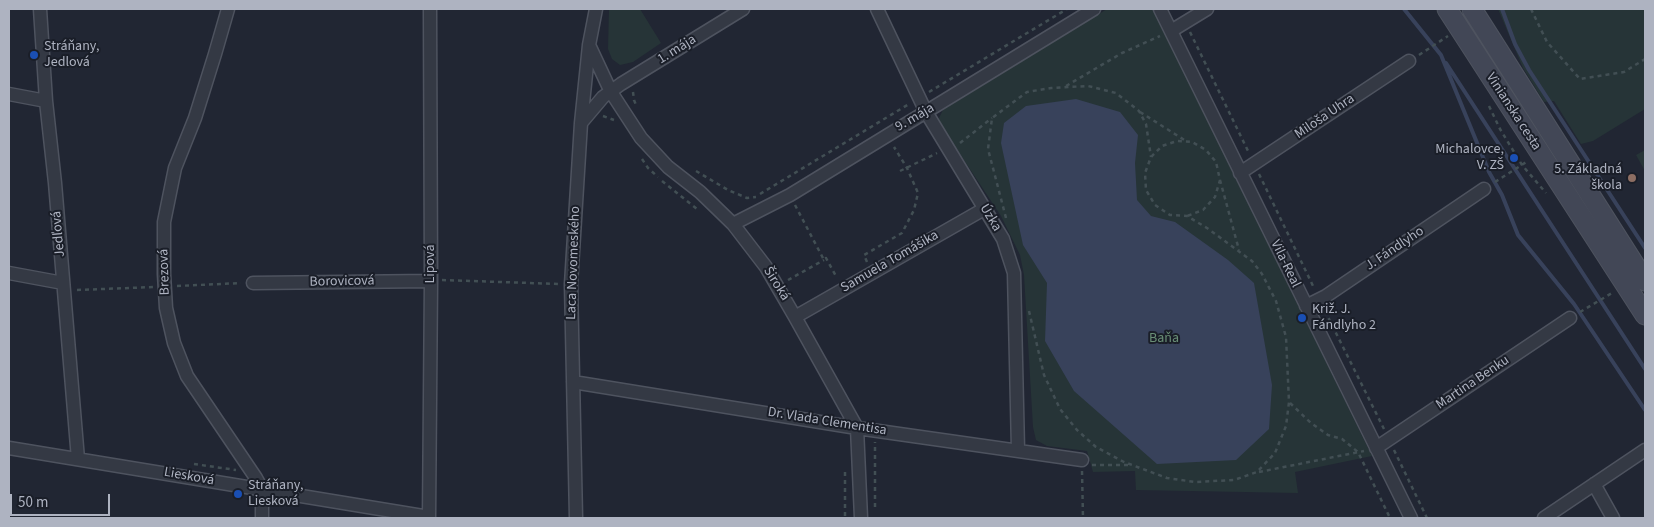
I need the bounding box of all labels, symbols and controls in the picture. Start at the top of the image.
street label: 1. mája [655,32,699,68]
place label: Stráňany, Jedlová [44,39,99,72]
marker: Stráňany, Jedlová [28,49,40,61]
street label: Vinianska cesta [1482,70,1544,154]
street label: Miloša Uhra [1292,91,1358,143]
street label: 9. mája [892,100,938,136]
place label: Michalovce, V. ZŠ [1435,142,1504,174]
marker: Michalovce, V. ZŠ [1508,152,1520,164]
place label: 5. Základná škola [1554,162,1622,194]
marker: 5. Základná škola [1626,172,1638,184]
street label: Úzka [975,201,1005,235]
street label: Laca Novomeského [564,206,584,320]
street label: Jedľová [49,210,69,258]
street label: J. Fándlyho [1363,223,1427,275]
street label: Samuela Tomášika [838,227,942,297]
street label: Vila-Real [1266,237,1304,291]
street label: Lipová [423,245,439,283]
street label: Brezová [156,248,174,296]
street label: Široká [759,264,793,304]
street label: Borovicová [309,273,375,291]
place label: Križ. J. Fándlyho 2 [1312,302,1376,334]
marker: Križ. J. Fándlyho 2 [1296,312,1308,324]
park label: Baňa [1149,331,1179,347]
street label: Martina Benku [1433,352,1513,414]
street label: Dr. Vlada Clementisa [766,404,888,440]
street label: Liesková [163,464,215,490]
place label: Stráňany, Liesková [248,478,303,511]
scale bar [12,484,112,516]
marker: Stráňany, Liesková [232,488,244,500]
text: 50 m [18,492,48,513]

